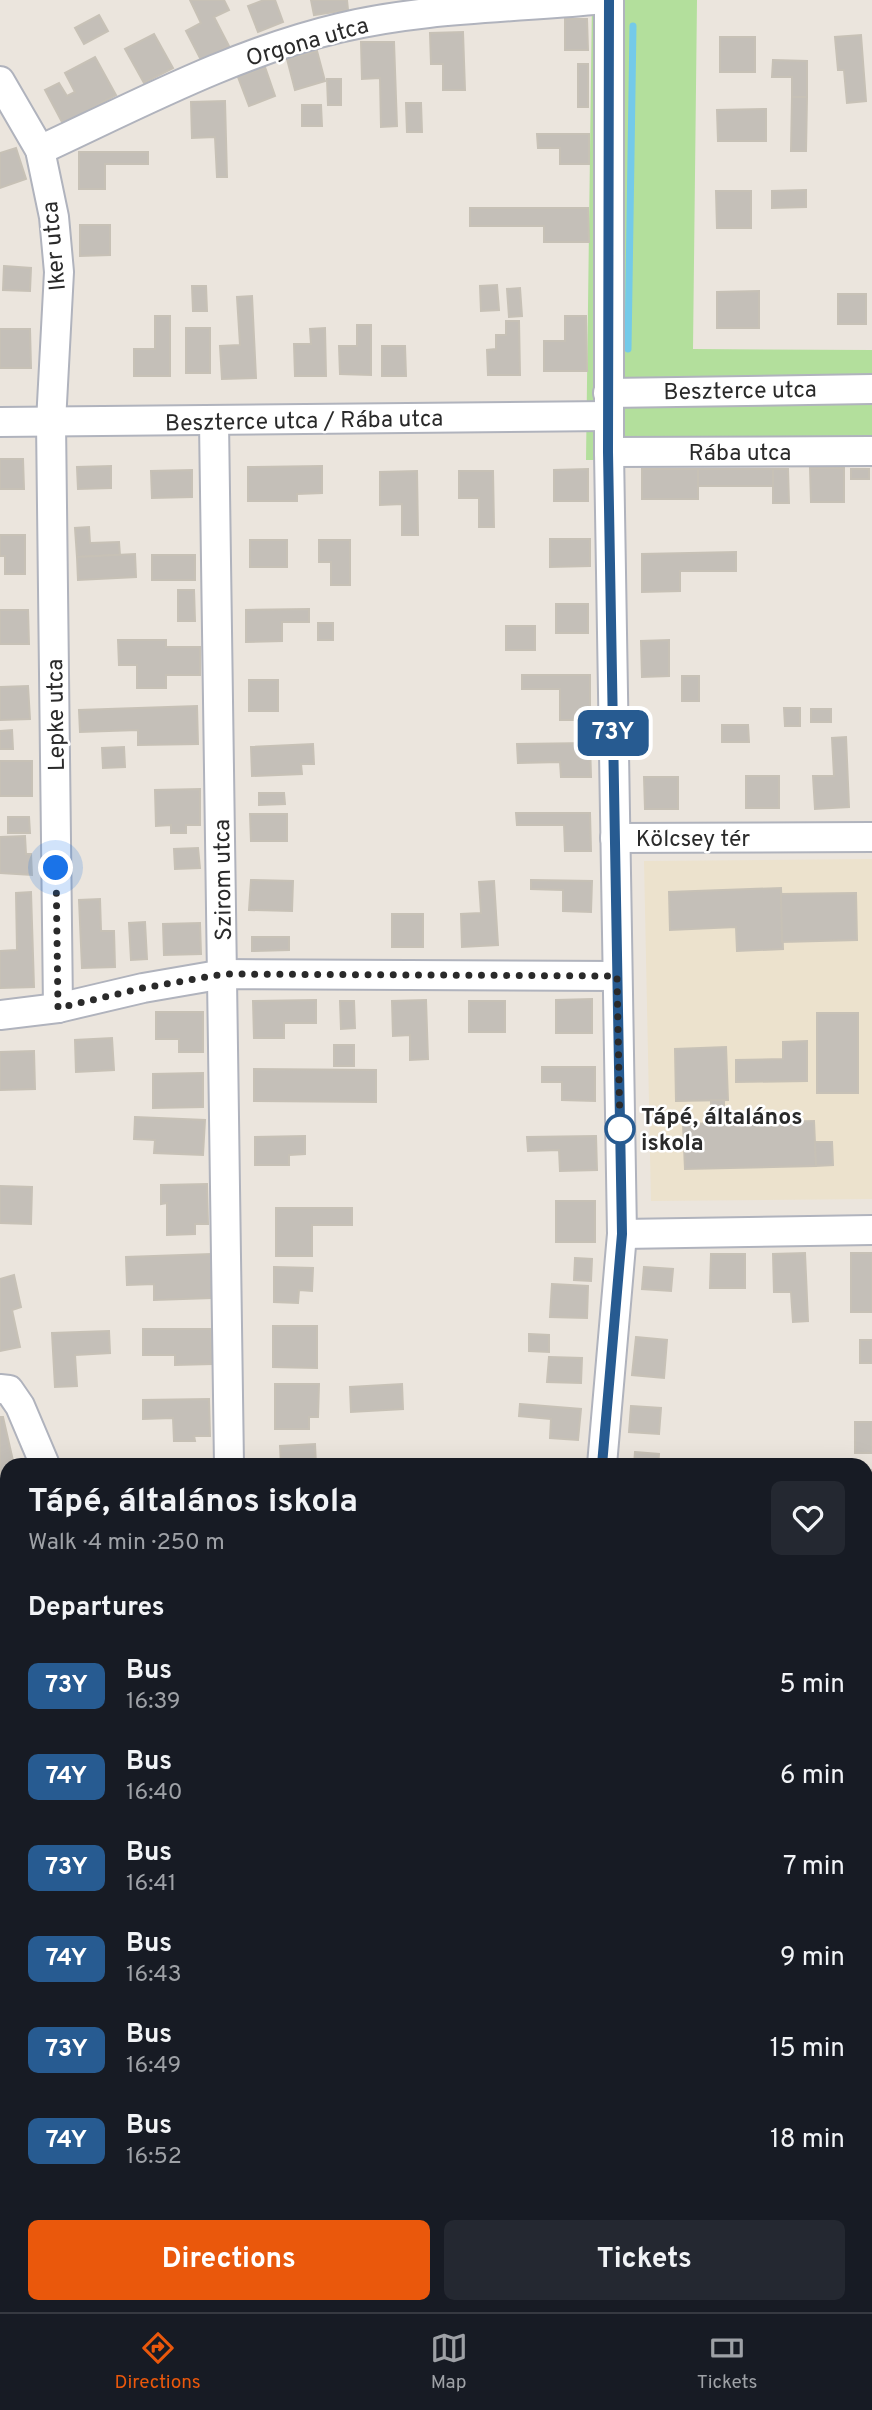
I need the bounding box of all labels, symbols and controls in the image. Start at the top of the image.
street label: Orgona utca [243,12,372,75]
street label: Iker utca [37,200,74,292]
street label: Beszterce utca [663,377,817,408]
street label: Beszterce utca / Rába utca [165,406,443,439]
street label: Rába utca [689,440,791,469]
street label: Lepke utca [42,658,73,771]
line badge: 73Y [573,710,653,756]
text: 73Y [592,718,634,748]
street label: Szirom utca [209,819,240,941]
street label: Kölcsey tér [636,826,750,855]
your location [38,850,73,885]
place label: Tápé, általános iskola [641,1104,802,1159]
marker: Tápé, általános iskola [605,1114,635,1144]
button: heart [771,1481,845,1555]
text: Tápé, általános iskola [28,1482,358,1524]
text: Walk · 4 min · 250 m [28,1529,225,1558]
text: Departures [28,1592,165,1625]
text: Bus [126,1655,172,1688]
text: 5 min [779,1669,845,1702]
text: 73Y [45,1671,88,1701]
text: 16:39 [126,1688,181,1717]
text: Bus [126,1746,172,1779]
text: 6 min [780,1760,845,1793]
text: 74Y [46,1762,87,1792]
text: 16:40 [126,1779,183,1808]
text: Bus [126,1837,172,1870]
text: 7 min [783,1851,845,1884]
text: 73Y [45,1853,88,1883]
text: 16:41 [126,1870,176,1899]
text: Bus [126,1928,172,1961]
text: 9 min [780,1942,845,1975]
text: 74Y [46,1944,87,1974]
text: 16:43 [126,1961,182,1990]
text: Bus [126,2019,172,2052]
text: 15 min [770,2033,845,2066]
text: 73Y [45,2035,88,2065]
text: 16:49 [126,2052,181,2081]
text: Bus [126,2110,172,2143]
text: 18 min [770,2124,845,2157]
text: 74Y [46,2126,87,2156]
text: 16:52 [126,2143,182,2172]
button: Directions [28,2220,430,2300]
button: Tickets [444,2220,845,2300]
tab: Directions [114,2329,201,2395]
tab: Map [430,2329,468,2395]
tab: Tickets [697,2329,758,2395]

